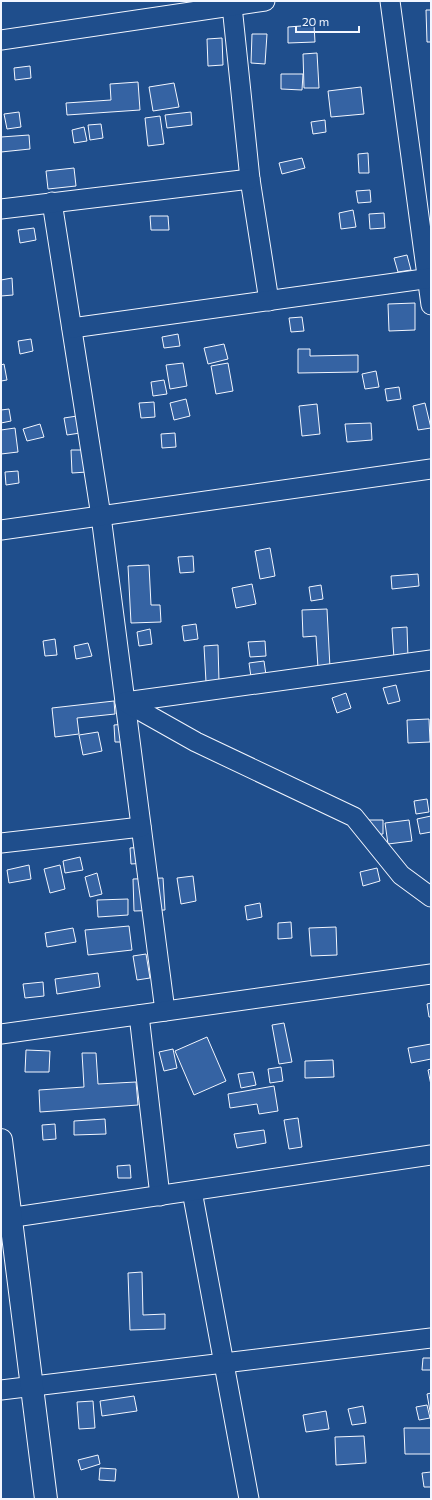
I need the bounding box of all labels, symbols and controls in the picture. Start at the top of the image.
scale bar [296,8,359,34]
text: 20 m [302,14,329,28]

